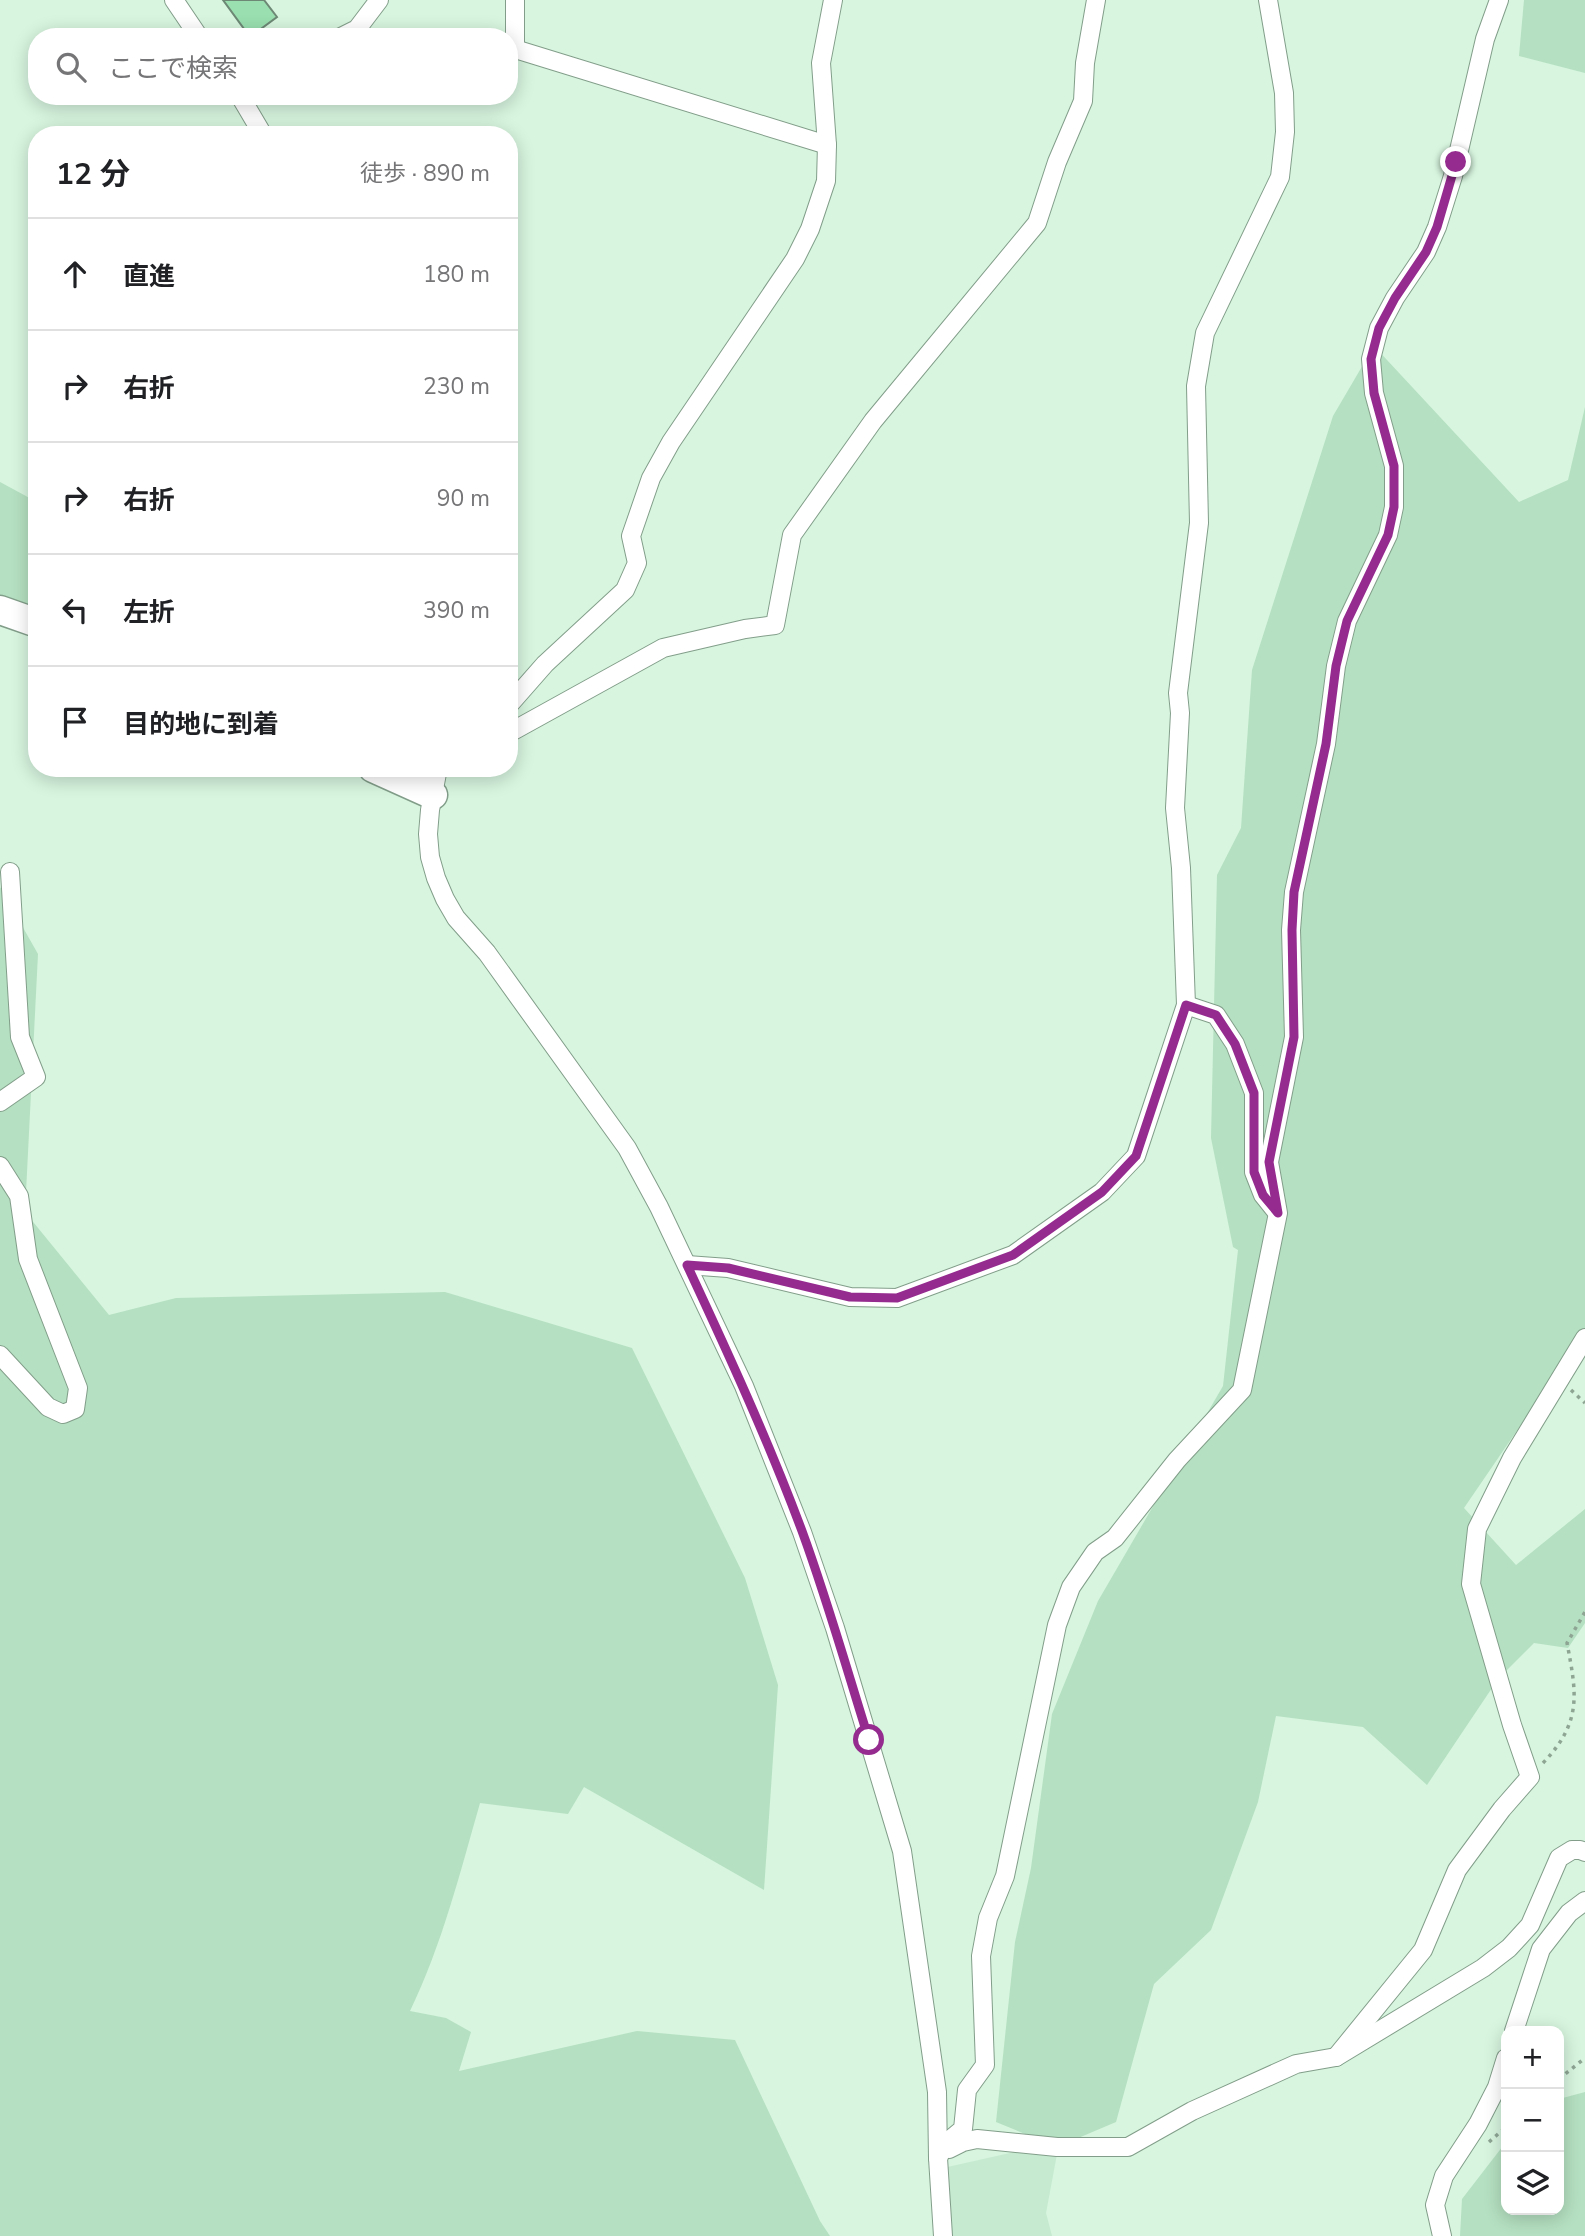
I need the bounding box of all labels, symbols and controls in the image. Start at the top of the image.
search box [28,28,518,105]
icon: search [52,48,90,86]
text: ここで検索 [108,51,238,86]
route end [1440,146,1471,177]
text: 12 分 [56,154,130,195]
text: 徒歩 · 890 m [360,158,490,189]
icon: ahead [56,255,94,293]
text: 直進 [123,259,175,294]
text: 180 m [423,259,490,290]
icon: right [56,367,94,405]
text: 右折 [123,371,175,406]
text: 230 m [423,371,490,402]
icon: right [56,479,94,517]
text: 右折 [123,483,175,518]
text: 90 m [437,483,490,514]
icon: left [56,591,94,629]
text: 左折 [123,595,175,630]
text: 390 m [423,595,490,626]
icon: arrive [56,703,94,741]
text: 目的地に到着 [123,707,279,742]
route start [853,1724,884,1755]
map controls [1501,2026,1564,2215]
button: + [1501,2026,1564,2089]
button: − [1501,2089,1564,2152]
button: layers [1501,2152,1564,2215]

